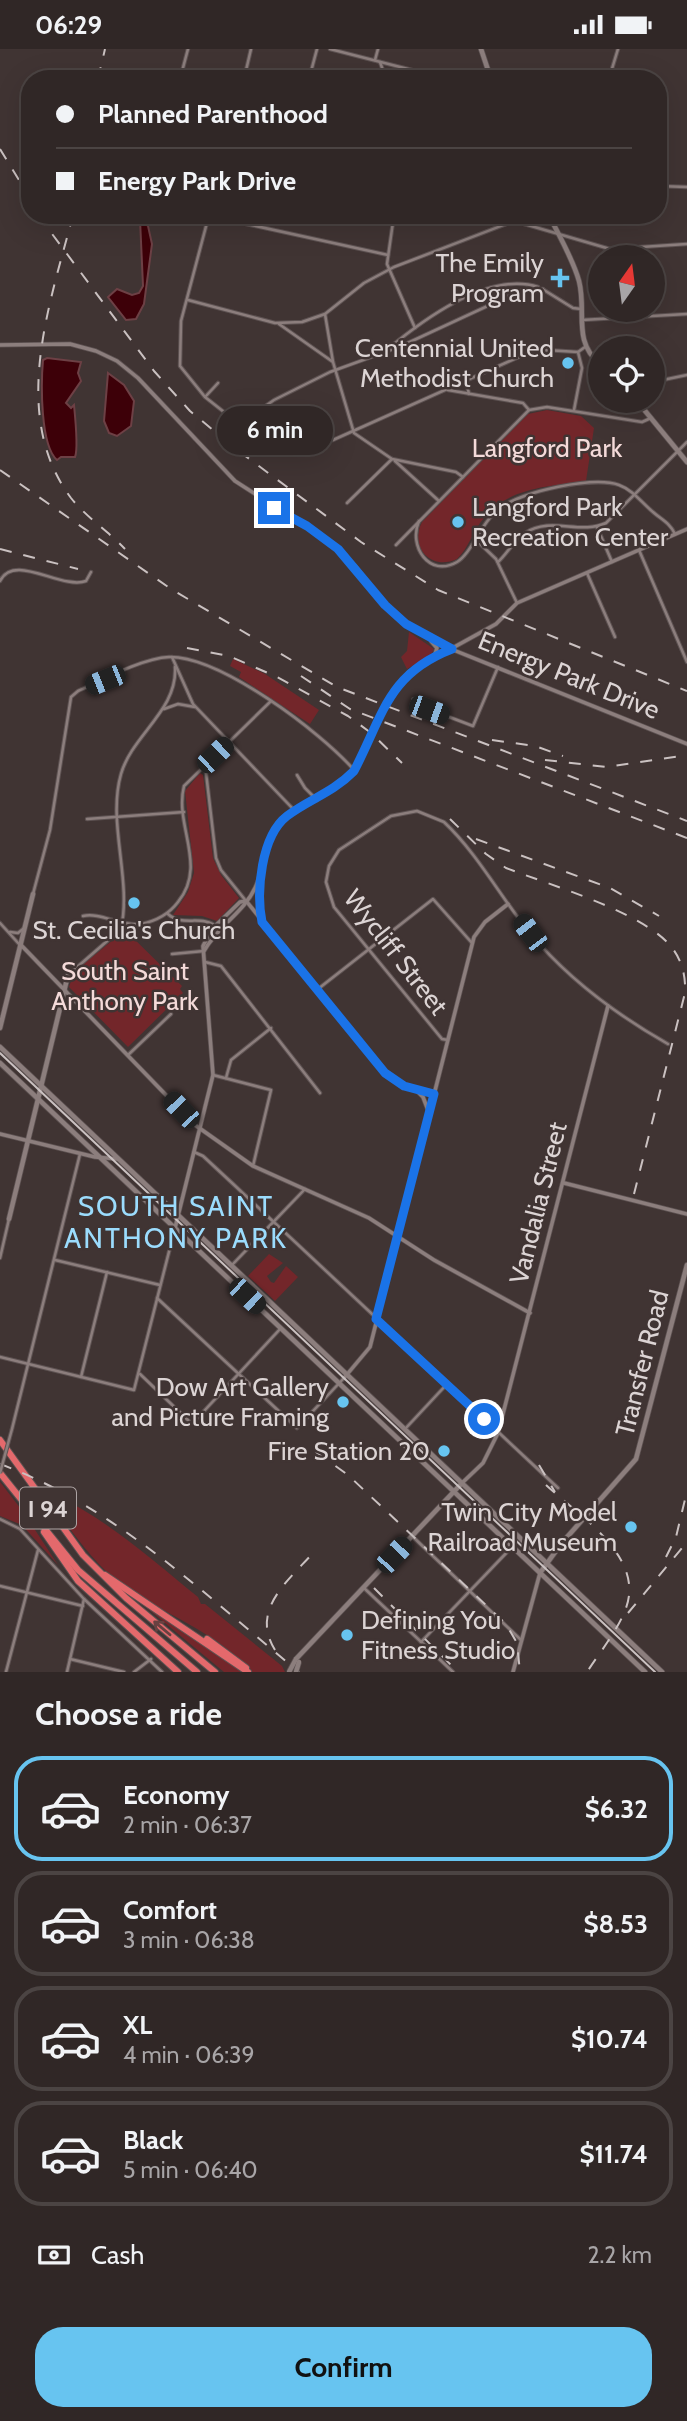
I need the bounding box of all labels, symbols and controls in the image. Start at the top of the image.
text: 06:29 [35,9,102,41]
text: Planned Parenthood [98,98,328,130]
text: Energy Park Drive [98,165,296,197]
north arrow [588,245,665,322]
map controls [588,245,665,413]
place label: The Emily Program [435,247,544,309]
marker: The Emily Program [550,268,570,288]
place label: Centennial United Methodist Church [355,332,554,394]
button: locate [588,336,665,413]
marker: Centennial United Methodist Church [560,355,576,371]
callout: 6 min [216,407,332,455]
text: 6 min [247,416,303,444]
park label: Langford Park [472,432,623,464]
place label: Langford Park Recreation Center [472,491,669,553]
route end [258,492,290,524]
marker: Langford Park Recreation Center [450,514,466,530]
street label: Energy Park Drive [474,624,664,726]
car [82,662,129,698]
car [406,693,453,727]
car [193,733,238,777]
street label: Wycliff Street [337,883,455,1021]
marker: St. Cecilia's Church [126,895,142,911]
car [509,910,552,956]
place label: St. Cecilia's Church [33,914,235,946]
park label: South Saint Anthony Park [51,955,199,1017]
car [159,1088,204,1132]
street label: Vandalia Street [502,1119,574,1287]
district label: SOUTH SAINT ANTHONY PARK [64,1189,288,1255]
car [225,1274,270,1318]
street label: Transfer Road [608,1287,676,1439]
place label: Dow Art Gallery and Picture Framing [112,1371,330,1433]
marker: Dow Art Gallery and Picture Framing [335,1394,351,1410]
route start [468,1403,500,1435]
place label: Fire Station 20 [268,1435,430,1467]
marker: Fire Station 20 [436,1443,452,1459]
road number: I 94 [20,1487,76,1528]
place label: Twin City Model Railroad Museum [427,1496,617,1558]
marker: Twin City Model Railroad Museum [623,1519,639,1535]
car [372,1532,417,1578]
place label: Defining You Fitness Studio [361,1604,515,1666]
one-way arrow [154,1621,172,1636]
marker: Defining You Fitness Studio [339,1627,355,1643]
text: Choose a ride [35,1694,222,1733]
icon: car [39,1777,102,1840]
text: Economy [123,1779,229,1811]
text: $6.32 [585,1793,648,1825]
text: 2 min · 06:37 [123,1811,252,1839]
icon: car [39,1892,102,1955]
text: Comfort [123,1894,217,1926]
text: $8.53 [583,1908,648,1940]
text: 3 min · 06:38 [123,1926,255,1954]
icon: car [39,2007,102,2070]
text: XL [123,2009,152,2041]
text: $10.74 [571,2023,648,2055]
text: 4 min · 06:39 [123,2041,255,2069]
icon: car [39,2122,102,2185]
text: Black [123,2124,183,2156]
text: $11.74 [579,2138,648,2170]
text: 5 min · 06:40 [123,2156,258,2184]
icon: cash [35,2236,73,2274]
text: Cash [91,2239,144,2271]
text: 2.2 km [587,2241,652,2269]
button: Confirm [35,2327,652,2407]

